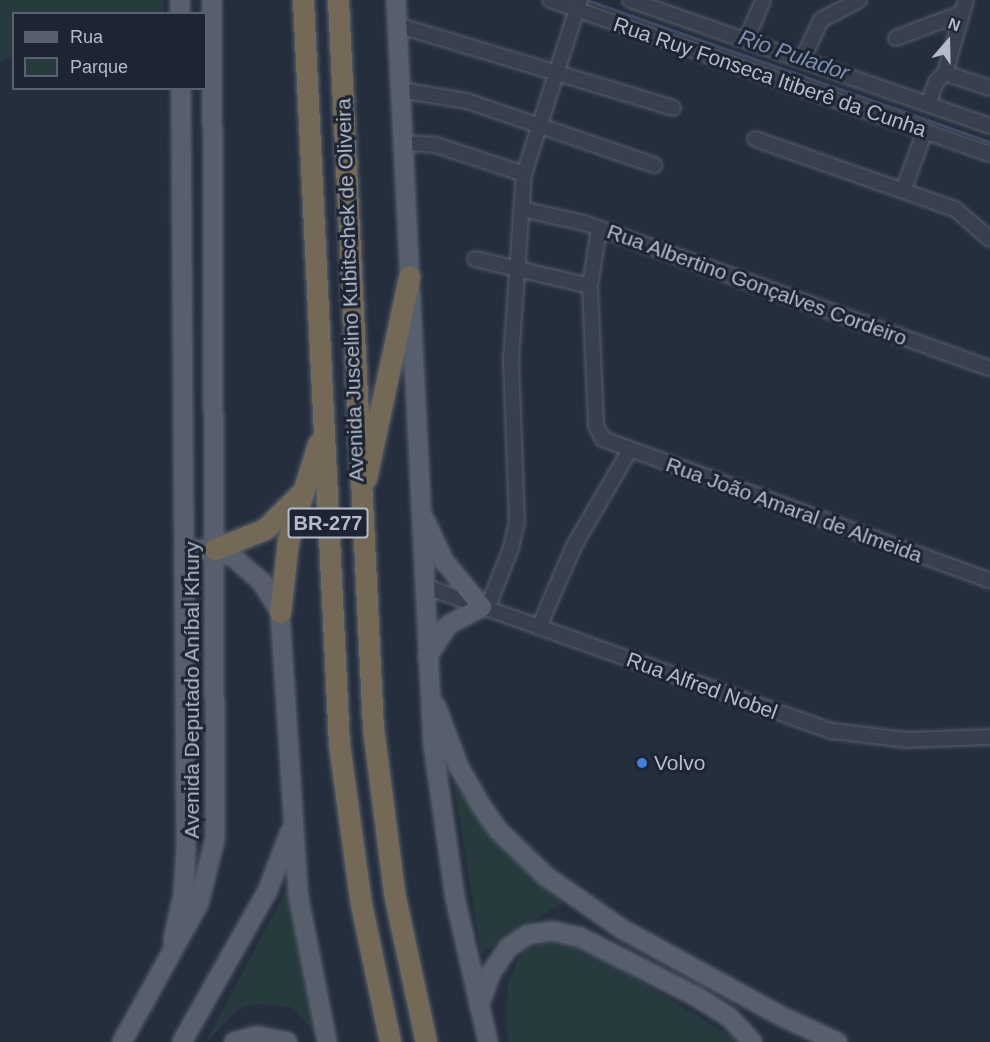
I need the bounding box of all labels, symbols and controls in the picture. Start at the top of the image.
street label: Rua Ruy Fonseca Itiberê da Cunha [610,11,930,143]
legend [12,12,207,90]
north arrow [918,12,978,72]
text: N [946,15,963,35]
water label: Rio Pulador [735,24,853,86]
text: Rua [70,27,103,47]
text: Parque [70,57,128,77]
street label: Avenida Juscelino Kubitschek de Oliveira [331,98,369,482]
street label: Rua Albertino Gonçalves Cordeiro [603,219,911,351]
street label: Rua João Amaral de Almeida [661,451,927,569]
road number: BR-277 [288,506,368,540]
street label: Avenida Deputado Aníbal Khury [179,541,205,839]
street label: Rua Alfred Nobel [623,647,781,725]
place label: Volvo [654,750,705,776]
marker: Volvo [635,756,649,770]

